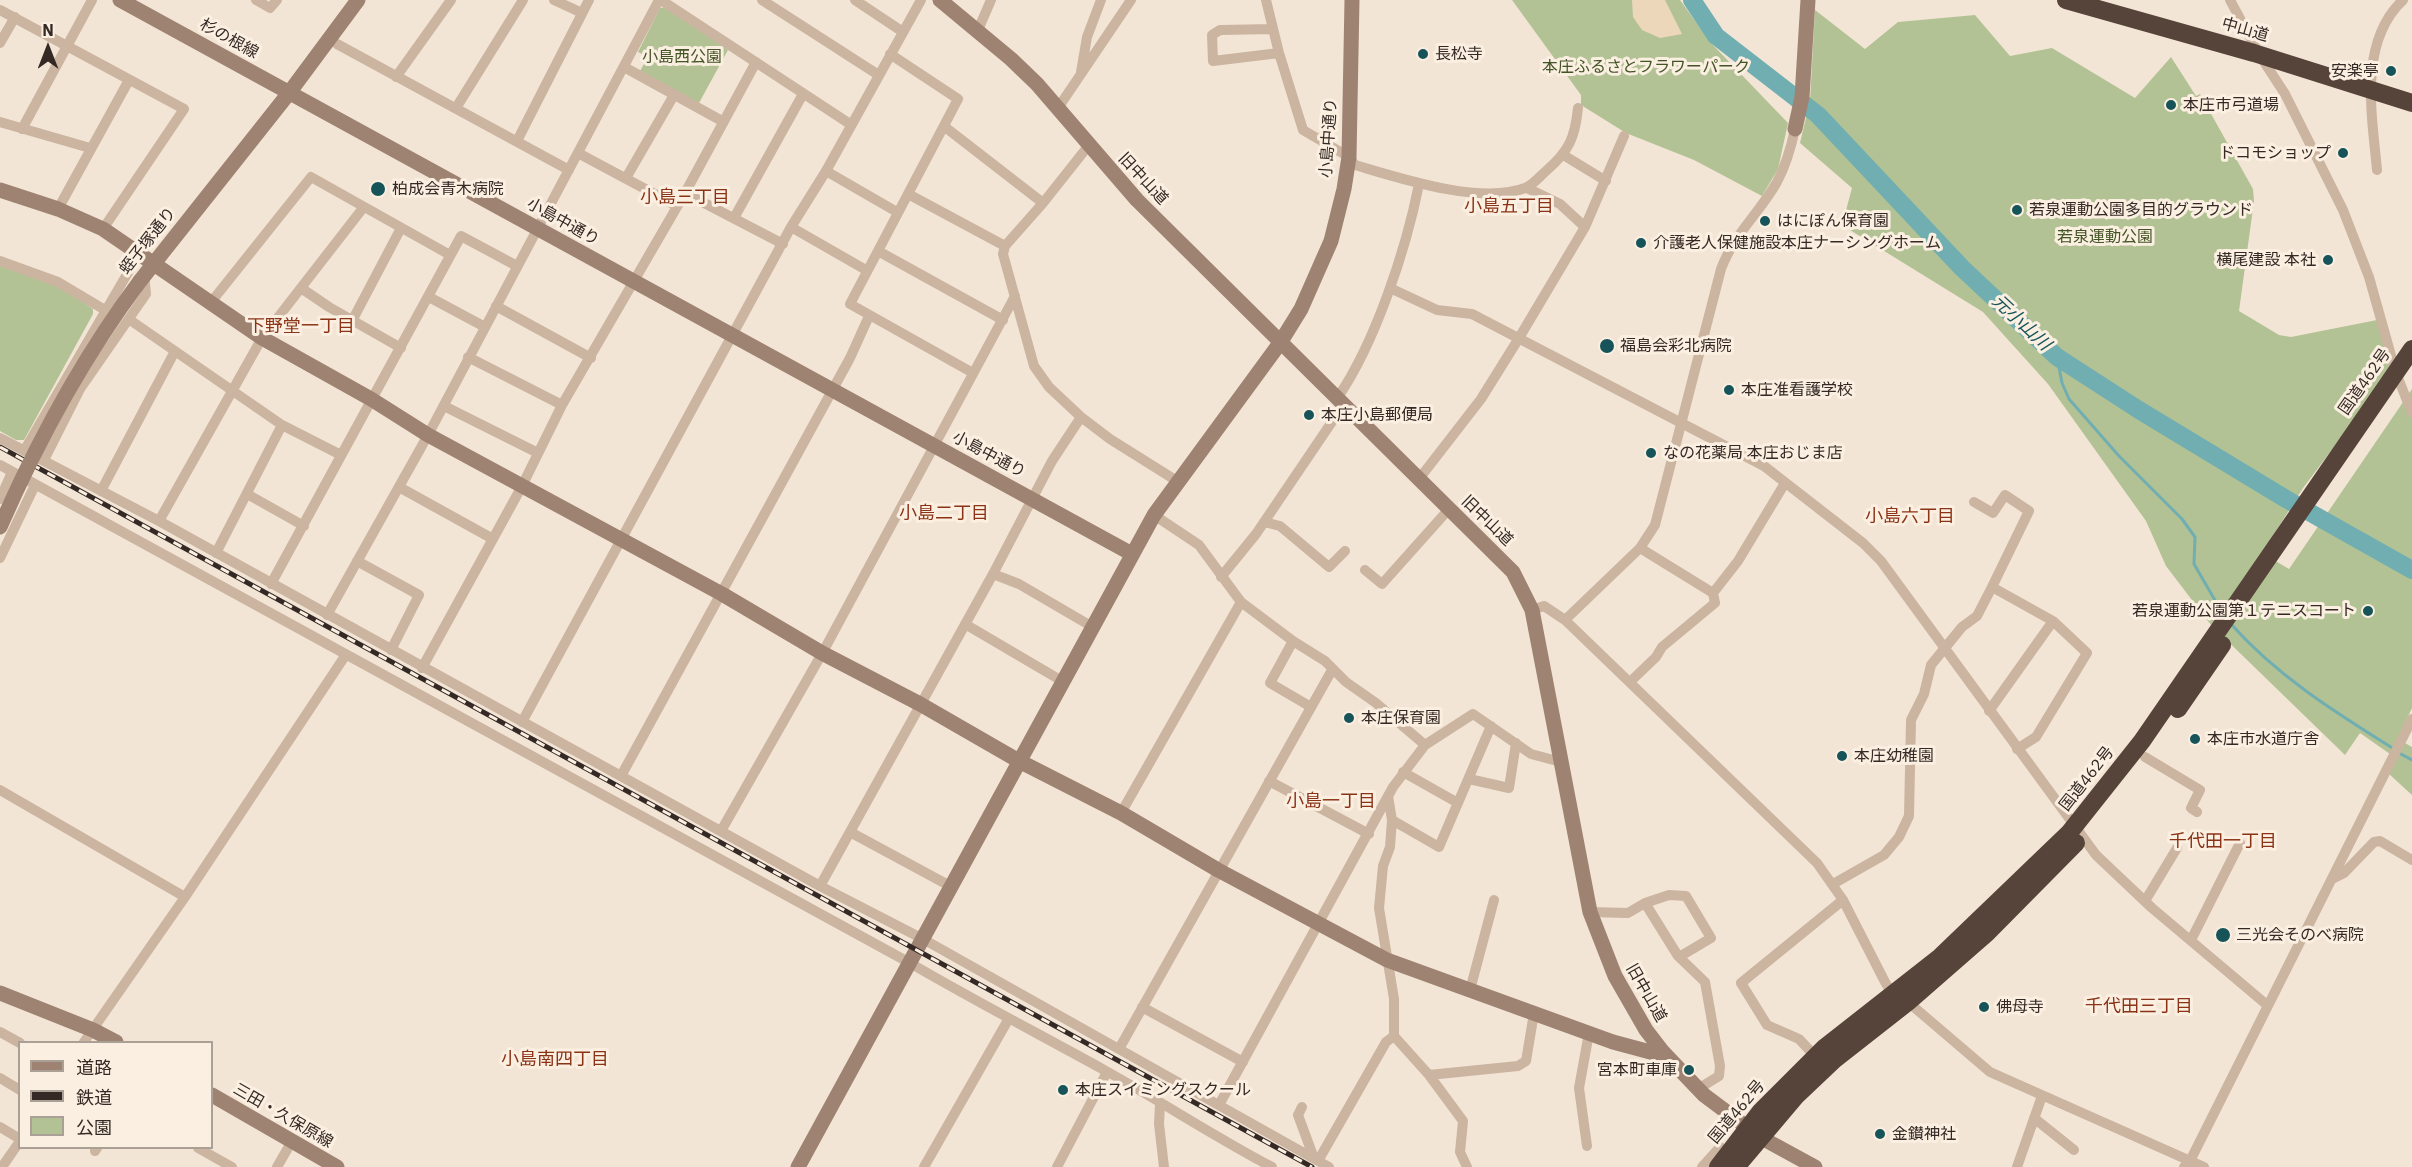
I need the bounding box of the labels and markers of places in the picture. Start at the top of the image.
place label: 長松寺 [1435,44,1483,64]
marker: 長松寺 [1416,47,1430,61]
place label: 安楽亭 [2331,61,2379,81]
marker: 安楽亭 [2384,64,2398,78]
place label: 本庄市弓道場 [2183,95,2279,115]
marker: 本庄市弓道場 [2164,98,2178,112]
place label: ドコモショップ [2219,143,2331,163]
marker: ドコモショップ [2336,146,2350,160]
place label: 柏成会青木病院 [392,179,504,199]
marker: 柏成会青木病院 [369,180,387,198]
place label: 若泉運動公園多目的グラウンド [2029,200,2253,220]
marker: 若泉運動公園多目的グラウンド [2010,203,2024,217]
place label: はにぽん保育園 [1777,211,1889,231]
marker: はにぽん保育園 [1758,214,1772,228]
place label: 介護老人保健施設本庄ナーシングホーム [1653,233,1941,253]
marker: 介護老人保健施設本庄ナーシングホーム [1634,236,1648,250]
place label: 横尾建設 本社 [2216,250,2316,270]
marker: 横尾建設 本社 [2321,253,2335,267]
place label: 福島会彩北病院 [1620,336,1732,356]
marker: 福島会彩北病院 [1598,337,1616,355]
place label: 本庄准看護学校 [1741,380,1853,400]
marker: 本庄准看護学校 [1722,383,1736,397]
place label: 本庄小島郵便局 [1321,405,1433,425]
marker: 本庄小島郵便局 [1302,408,1316,422]
place label: なの花薬局 本庄おじま店 [1663,443,1843,463]
marker: なの花薬局 本庄おじま店 [1644,446,1658,460]
place label: 若泉運動公園第１テニスコート [2132,601,2356,621]
marker: 若泉運動公園第１テニスコート [2361,604,2375,618]
place label: 本庄保育園 [1361,708,1441,728]
marker: 本庄保育園 [1342,711,1356,725]
place label: 本庄市水道庁舎 [2207,729,2319,749]
marker: 本庄市水道庁舎 [2188,732,2202,746]
place label: 本庄幼稚園 [1854,746,1934,766]
marker: 本庄幼稚園 [1835,749,1849,763]
place label: 三光会そのべ病院 [2236,925,2364,945]
marker: 三光会そのべ病院 [2214,926,2232,944]
place label: 佛母寺 [1996,997,2044,1017]
marker: 佛母寺 [1977,1000,1991,1014]
place label: 宮本町車庫 [1597,1060,1677,1080]
marker: 宮本町車庫 [1682,1063,1696,1077]
place label: 本庄スイミングスクール [1075,1080,1251,1100]
marker: 本庄スイミングスクール [1056,1083,1070,1097]
place label: 金鑚神社 [1892,1124,1956,1144]
marker: 金鑚神社 [1873,1127,1887,1141]

